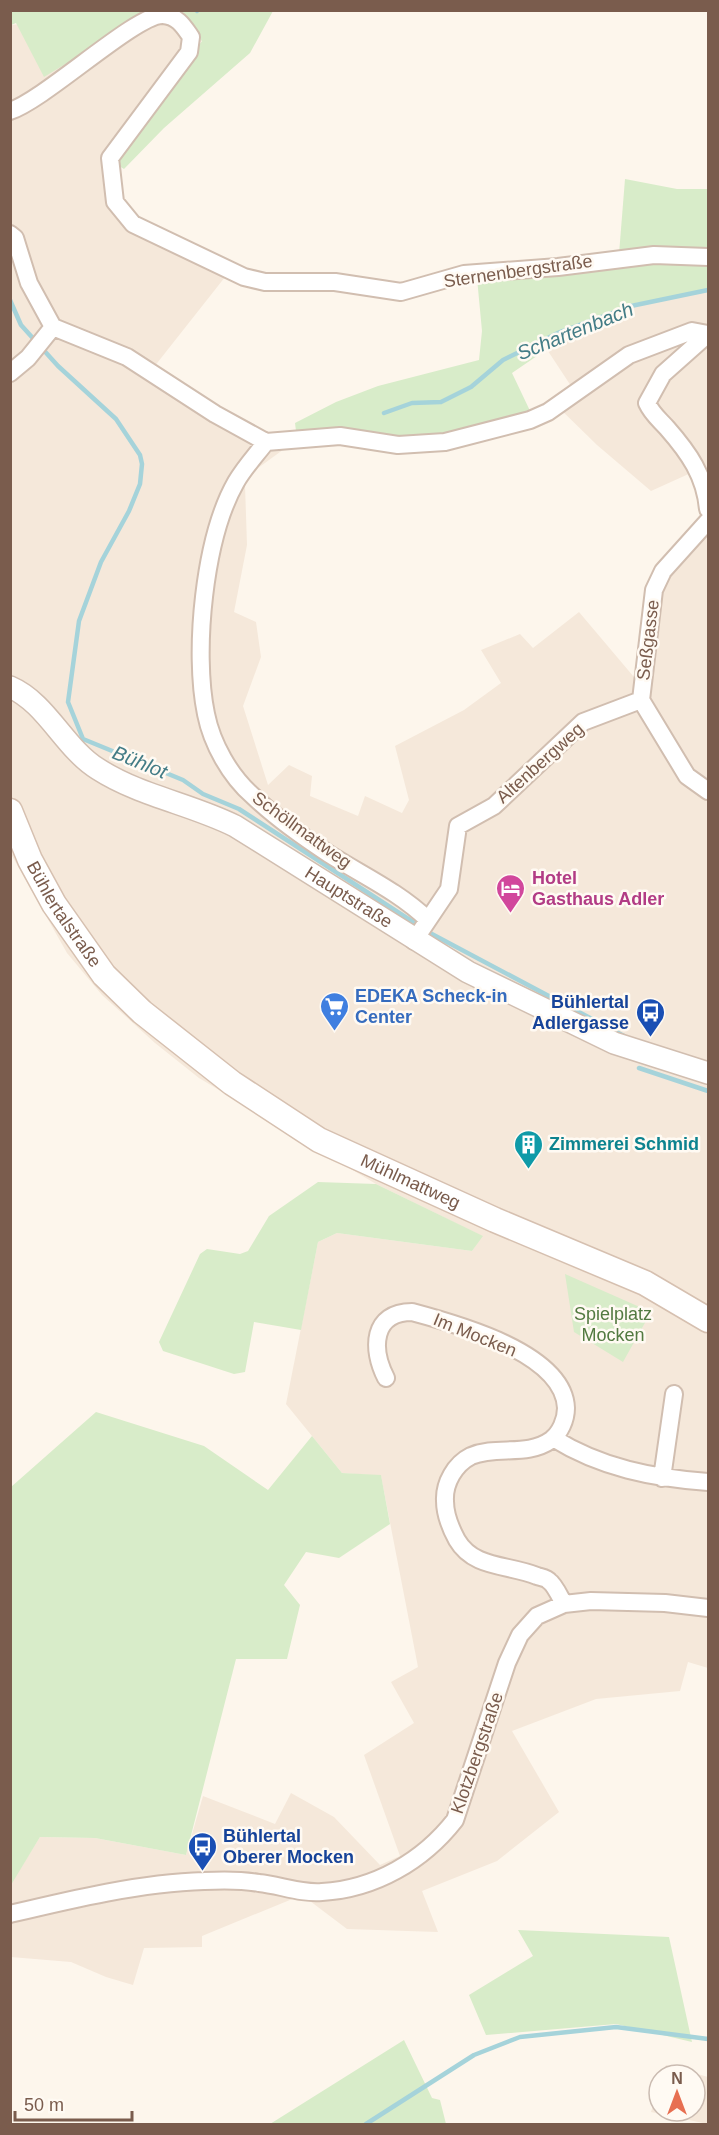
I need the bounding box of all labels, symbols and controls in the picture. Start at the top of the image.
street label: Sternenbergstraße [442,251,594,291]
water label: Schartenbach [514,298,636,364]
street label: Seßgasse [633,599,663,681]
street label: Altenbergweg [492,719,588,807]
water label: Bühlot [110,741,172,783]
street label: Schöllmattweg [249,788,355,872]
street label: Bühlertalstraße [23,858,105,971]
street label: Hauptstraße [301,862,396,932]
place label: Hotel Gasthaus Adler [532,868,664,909]
hotel icon: Hotel Gasthaus Adler [495,872,527,914]
place label: EDEKA Scheck-in Center [355,986,507,1027]
supermarket icon: EDEKA Scheck-in Center [318,990,350,1032]
place label: Bühlertal Adlergasse [532,992,629,1033]
bus stop icon: Bühlertal Adlergasse [634,996,666,1038]
building icon: Zimmerei Schmid [512,1128,544,1170]
place label: Zimmerei Schmid [549,1134,699,1154]
street label: Mühlmattweg [358,1150,463,1213]
park label: Spielplatz Mocken [574,1304,652,1345]
street label: Im Mocken [430,1309,520,1361]
street label: Klotzbergstraße [447,1690,507,1816]
place label: Bühlertal Oberer Mocken [223,1826,354,1867]
bus stop icon: Bühlertal Oberer Mocken [186,1830,218,1872]
north arrow [647,2063,707,2123]
text: N [671,2070,683,2087]
scale bar [15,2084,132,2122]
text: 50 m [24,2095,64,2115]

